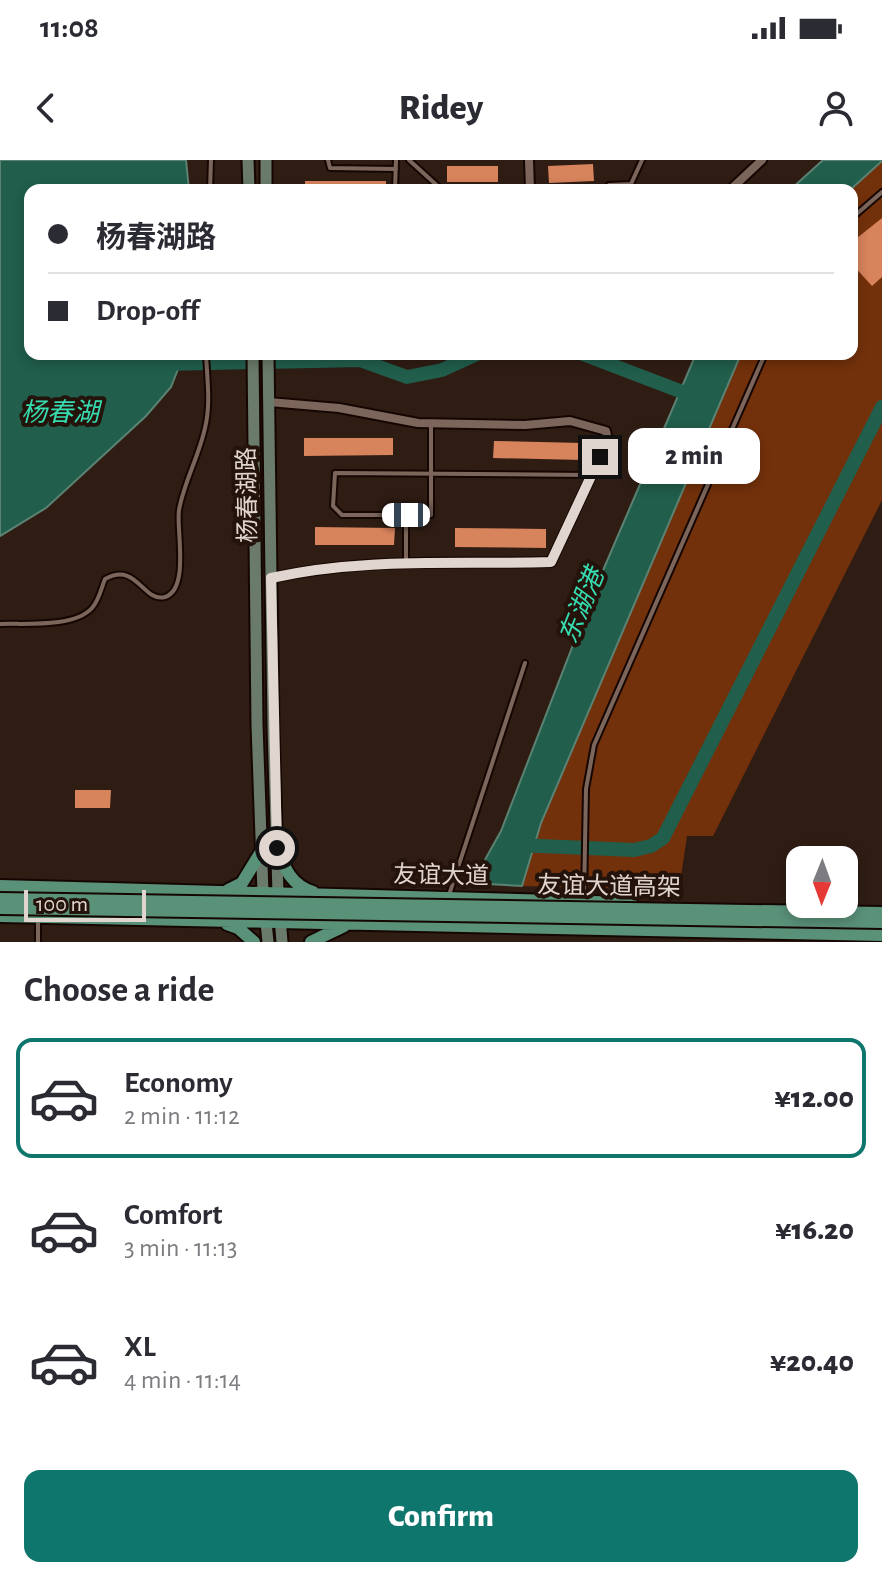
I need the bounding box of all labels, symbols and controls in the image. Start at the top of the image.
text: 11:08 [40,13,99,43]
icon: back [24,86,68,130]
icon: person [814,86,858,130]
text: Ridey [399,90,483,126]
text: 杨春湖路 [96,223,216,253]
text: Drop-off [96,296,199,326]
water label: 杨春湖 [21,399,103,426]
callout: 2 min [628,429,760,485]
route end [582,439,618,475]
text: 2 min [665,443,723,469]
street label: 杨春湖路 [233,447,261,543]
car [382,503,430,527]
water label: 东湖港 [554,561,610,647]
route start [259,830,295,866]
north arrow [786,846,858,918]
map controls [786,846,858,918]
street label: 友谊大道 [393,861,489,889]
street label: 友谊大道高架 [537,872,681,900]
scale bar [24,886,146,922]
text: 100 m [36,893,88,915]
text: Choose a ride [24,972,214,1008]
icon: car [28,1062,100,1134]
text: Economy [124,1068,233,1098]
text: ¥12.00 [774,1083,854,1113]
text: 2 min · 11:12 [124,1103,240,1129]
icon: car [28,1194,100,1266]
text: Comfort [124,1200,223,1230]
text: ¥16.20 [775,1215,854,1245]
text: 3 min · 11:13 [124,1235,238,1261]
icon: car [28,1326,100,1398]
text: XL [124,1332,156,1362]
text: ¥20.40 [770,1347,854,1377]
text: 4 min · 11:14 [124,1367,241,1393]
button: Confirm [24,1470,858,1562]

